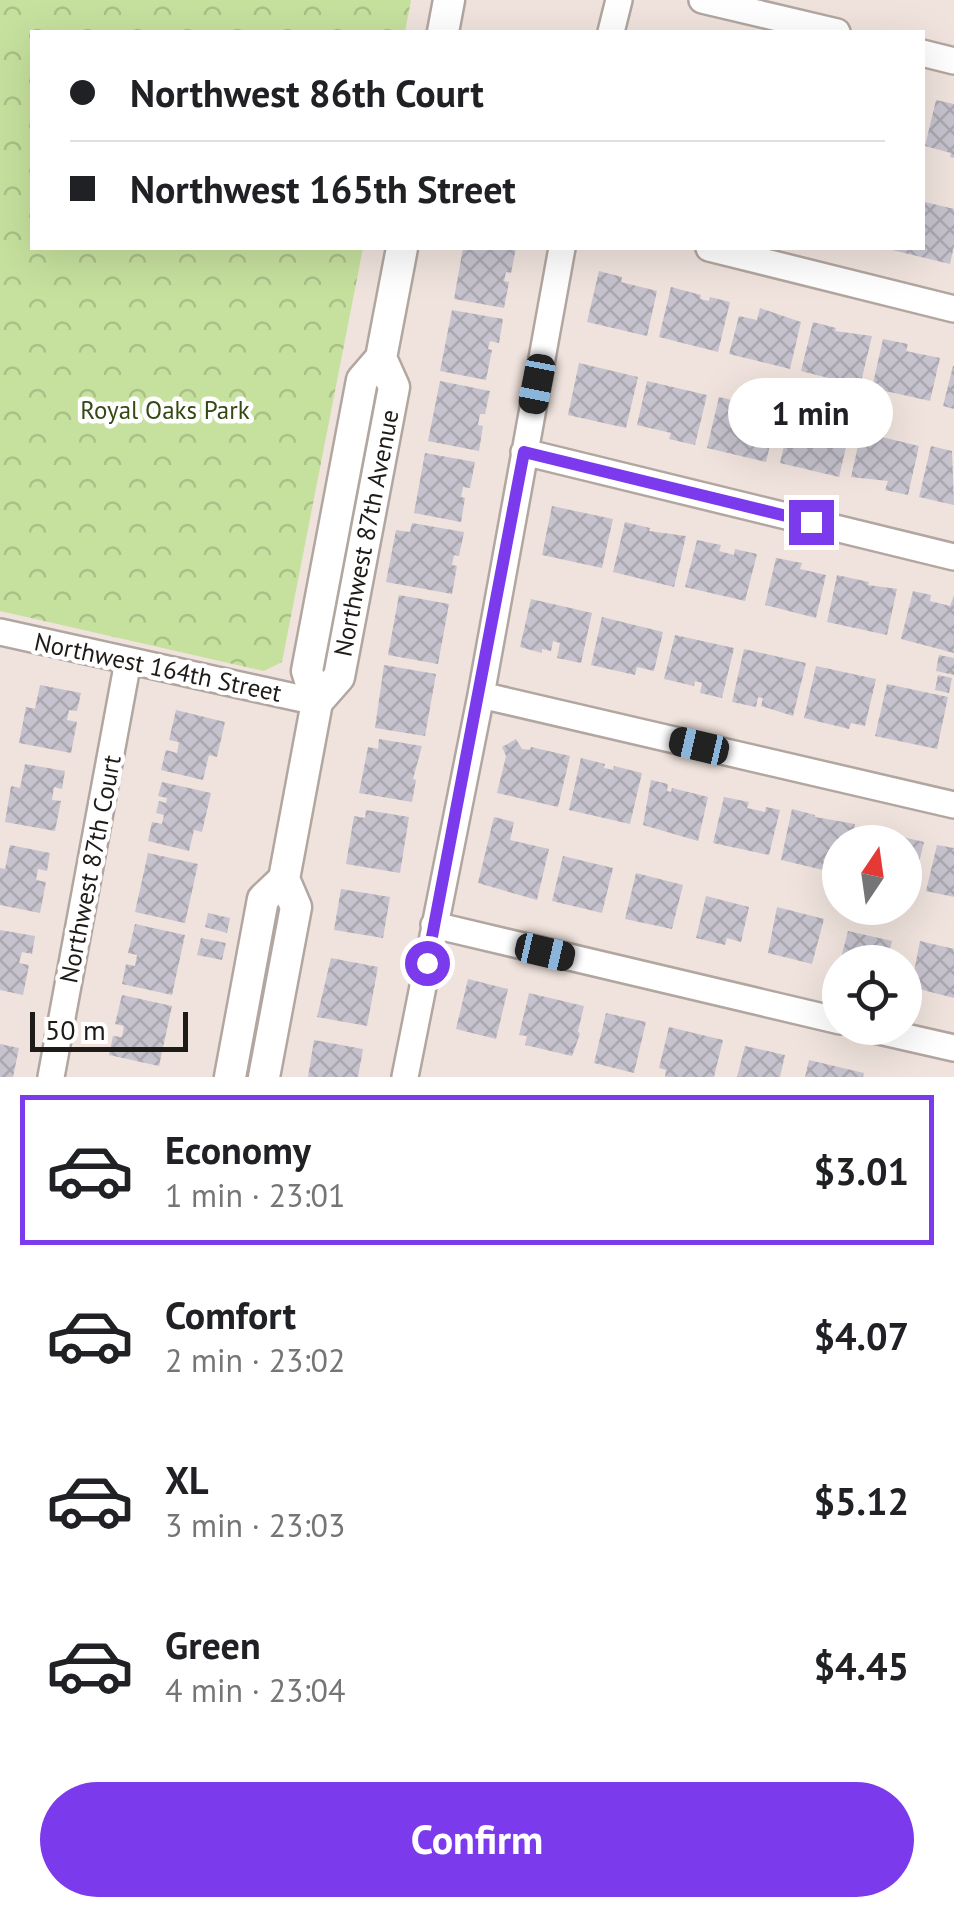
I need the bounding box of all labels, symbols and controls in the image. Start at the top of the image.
text: Northwest 86th Court [130,68,484,117]
text: Northwest 165th Street [130,164,516,213]
car [517,352,557,416]
callout: 1 min [728,377,894,447]
text: 1 min [771,392,850,434]
park label: Royal Oaks Park [80,394,250,426]
street label: Northwest 87th Avenue [326,407,406,659]
route end [789,500,834,545]
street label: Northwest 164th Street [32,625,285,709]
car [666,725,732,767]
street label: Northwest 87th Court [52,752,128,986]
north arrow [822,825,922,925]
map controls [822,825,922,1045]
car [512,931,578,973]
route start [405,941,450,986]
button: locate [822,945,922,1045]
scale bar [30,1007,188,1052]
text: 50 m [45,1011,106,1048]
icon: car [45,1125,135,1215]
text: Economy [165,1125,311,1174]
text: $3.01 [813,1146,909,1195]
text: 1 min · 23:01 [165,1174,345,1216]
icon: car [45,1290,135,1380]
text: Comfort [165,1290,296,1339]
text: $4.07 [813,1311,909,1360]
text: 2 min · 23:02 [165,1339,345,1381]
icon: car [45,1455,135,1545]
text: XL [165,1455,209,1504]
text: $5.12 [813,1476,909,1525]
text: 3 min · 23:03 [165,1504,345,1546]
icon: car [45,1620,135,1710]
text: Green [165,1620,261,1669]
text: $4.45 [813,1641,909,1690]
text: 4 min · 23:04 [165,1669,345,1711]
button: Confirm [40,1782,914,1897]

